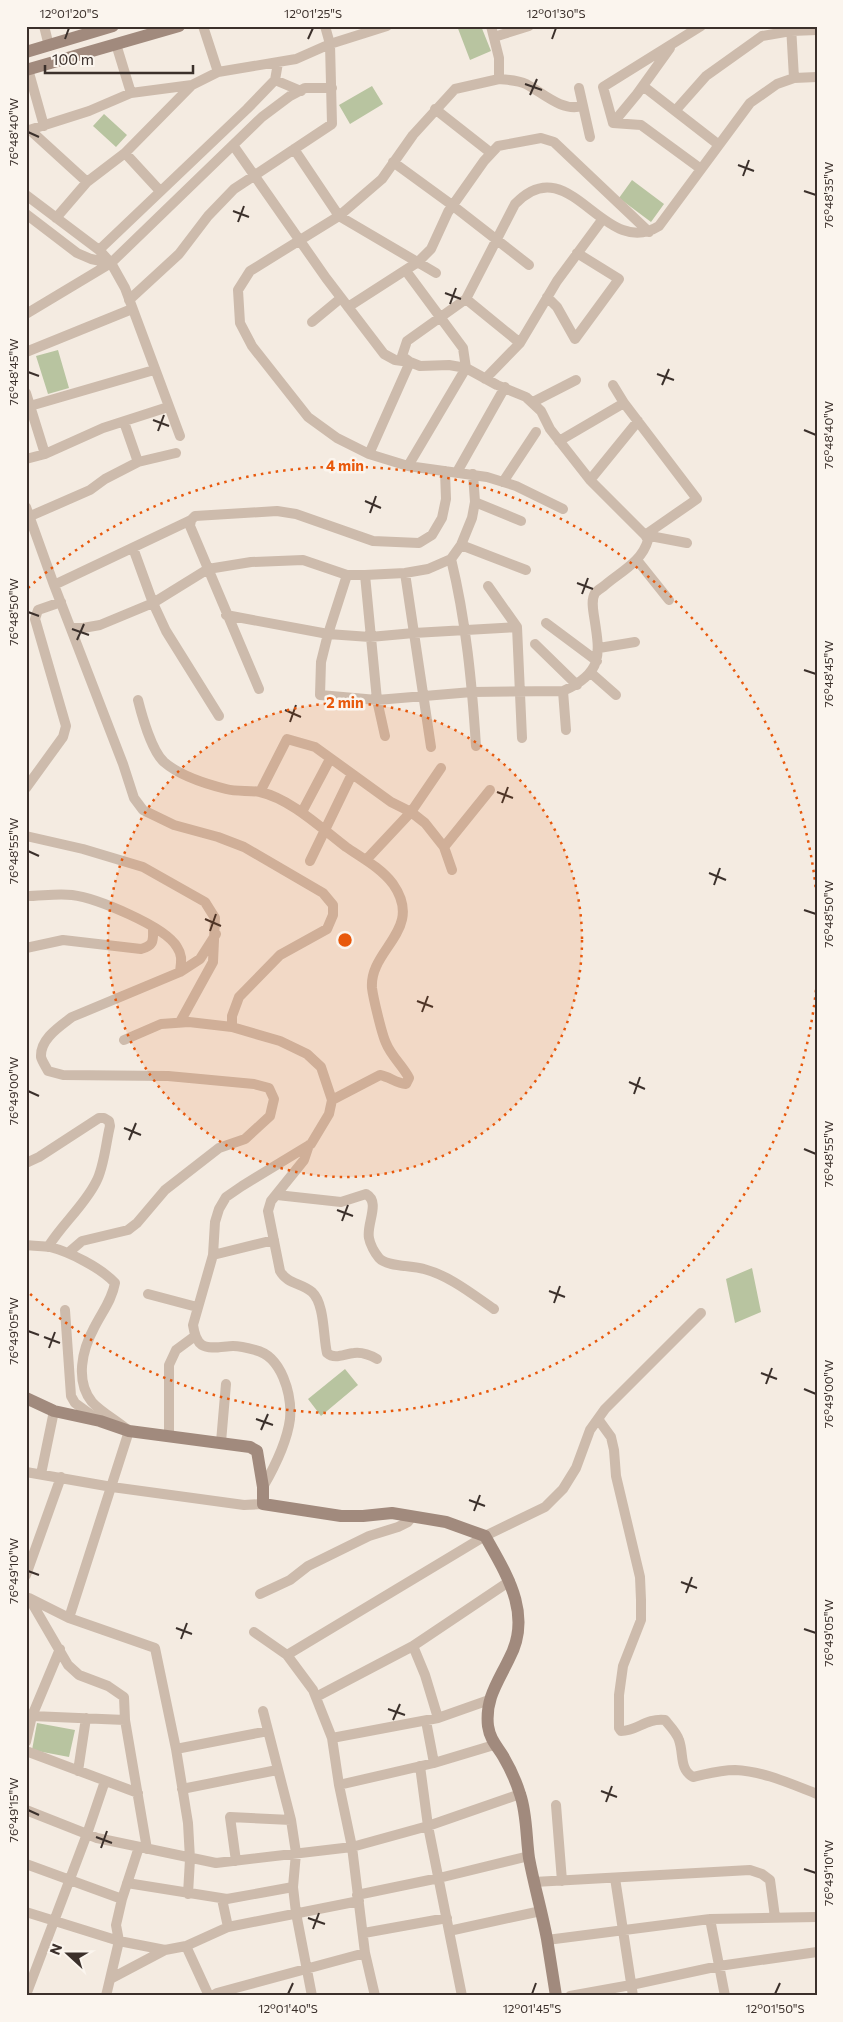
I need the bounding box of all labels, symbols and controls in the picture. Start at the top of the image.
text: 12°01'20"S [40,6,98,20]
text: 12°01'25"S [284,6,342,20]
text: 12°01'30"S [526,6,586,20]
scale bar [45,42,192,74]
text: 100 m [52,50,94,68]
text: 76°48'40"W [6,98,20,166]
text: 76°48'35"W [821,162,835,228]
text: 76°48'45"W [6,339,20,405]
text: 76°48'40"W [821,401,835,469]
text: 4 min [326,456,364,474]
text: 76°48'50"W [6,578,20,646]
text: 76°48'45"W [821,641,835,707]
text: 2 min [326,693,364,711]
text: 76°48'55"W [6,818,20,884]
text: 76°48'50"W [821,880,835,948]
centre of rings [336,931,354,949]
text: 76°49'00"W [6,1057,20,1125]
text: 76°48'55"W [821,1121,835,1187]
text: 76°49'05"W [6,1297,20,1365]
text: 76°49'00"W [821,1360,835,1428]
text: 76°49'10"W [6,1538,20,1604]
text: 76°49'05"W [821,1599,835,1667]
text: 76°49'15"W [6,1778,20,1842]
text: 76°49'10"W [821,1840,835,1906]
north arrow [42,1930,92,1980]
text: N [46,1941,65,1957]
text: 12°01'40"S [258,2001,318,2015]
text: 12°01'45"S [503,2001,561,2015]
text: 12°01'50"S [745,2001,805,2015]

